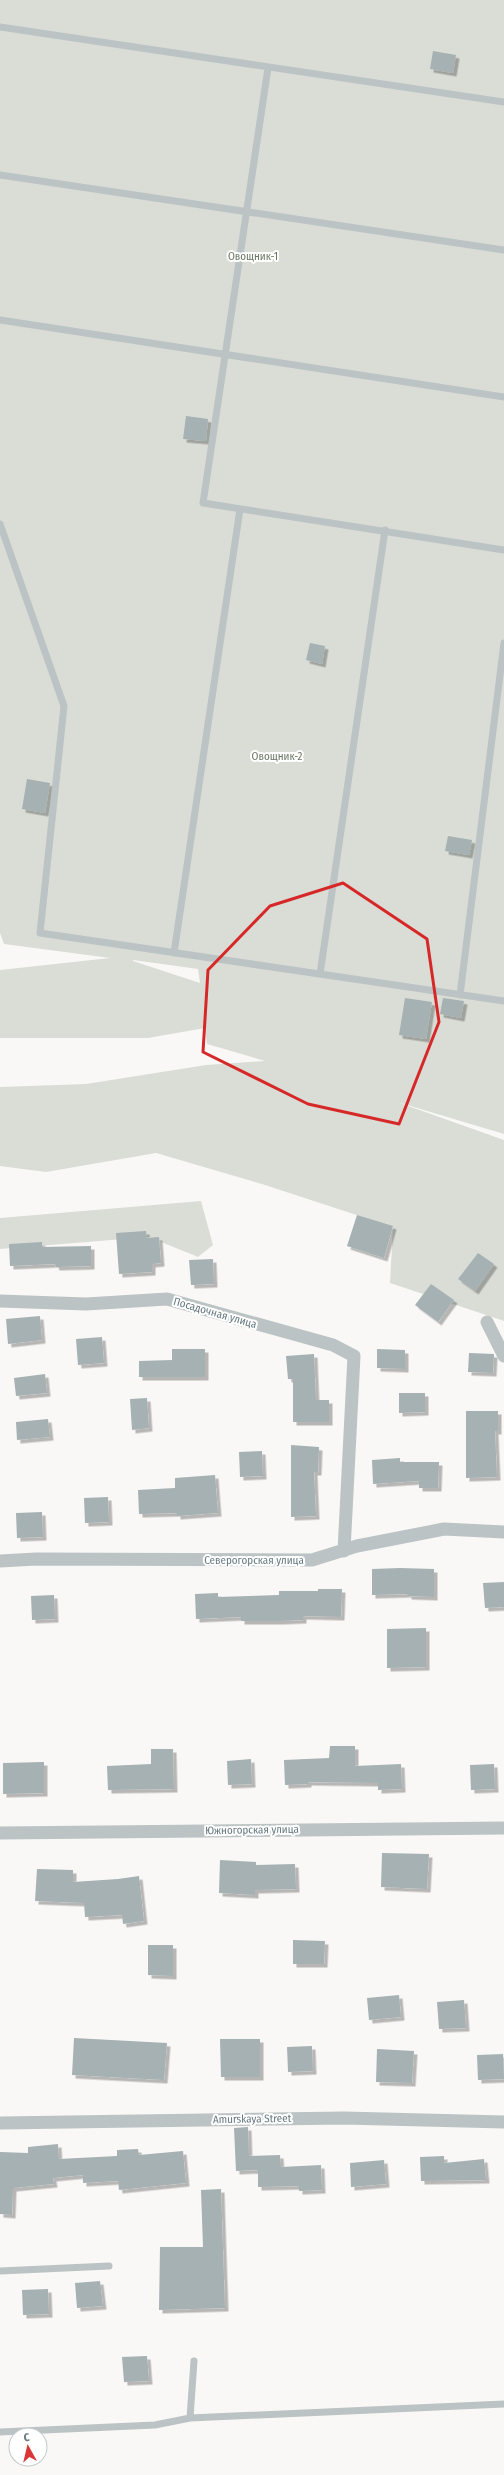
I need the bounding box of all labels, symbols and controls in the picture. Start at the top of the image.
park label: Овощник-1 [228,250,278,263]
park label: Овощник-2 [252,750,303,763]
street label: Посадочная улица [172,1295,258,1331]
street label: Северогорская улица [204,1554,304,1567]
street label: Южногорская улица [205,1823,299,1837]
street label: Amurskaya Street [213,2112,292,2126]
north arrow [8,2427,48,2467]
text: С [23,2431,31,2444]

